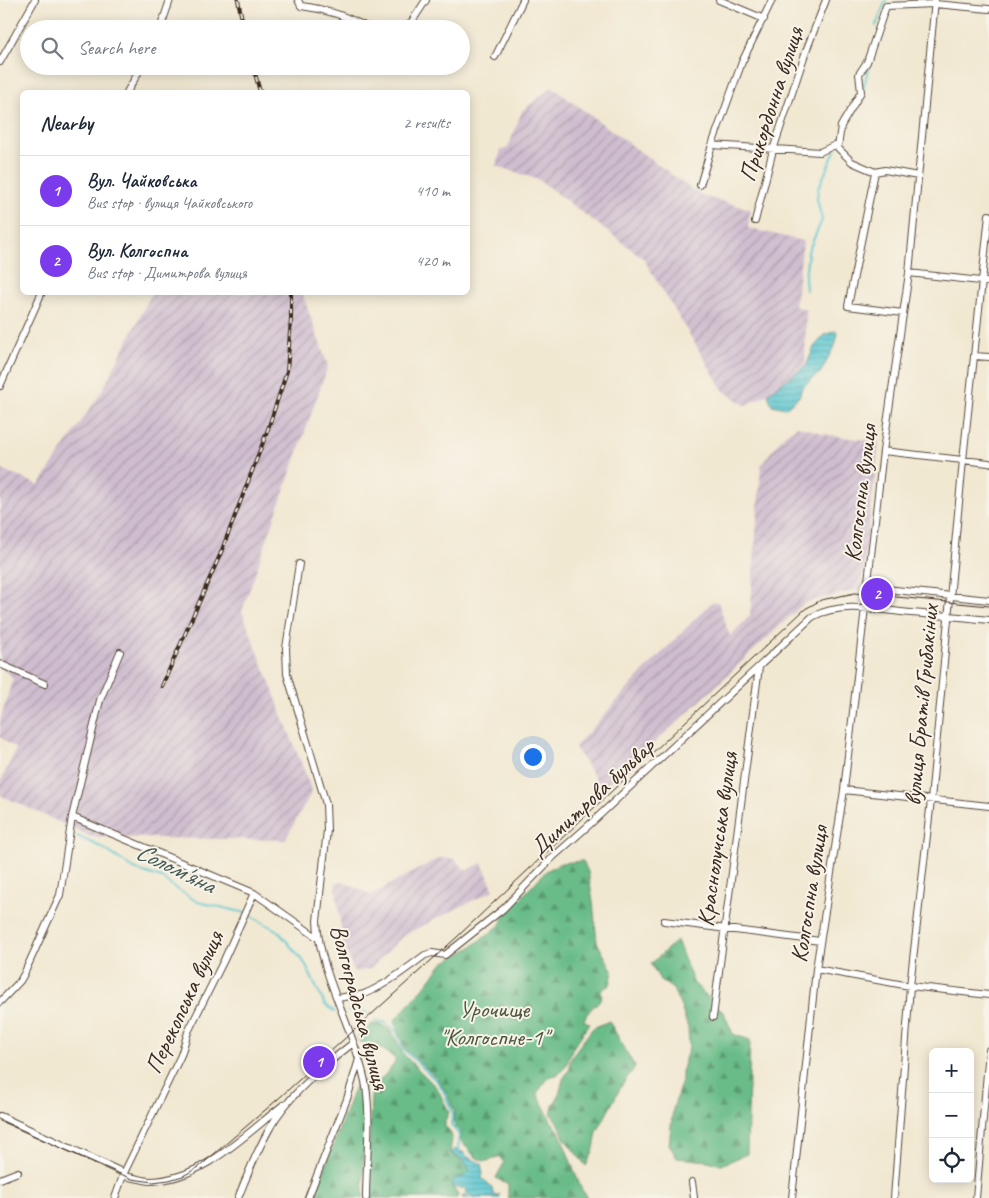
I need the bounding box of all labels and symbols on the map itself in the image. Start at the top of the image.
street label: Прикордонна вулиця [732,22,810,185]
street label: Колгоспна вулиця [837,421,884,563]
pin: 2 [861,575,893,613]
street label: вулиця Братів Грибакіних [897,601,945,807]
street label: Димитрова бульвар [523,730,662,863]
your location [520,744,546,770]
street label: Краснолучська вулиця [690,749,744,928]
street label: Колгоспна вулиця [783,822,835,964]
water label: Солом'яна [131,835,222,902]
street label: Волгоградська вулиця [324,921,397,1094]
street label: Перекопська вулиця [138,925,231,1078]
park label: Урочище "Колгоспне-1" [440,994,553,1052]
pin: 1 [303,1043,335,1081]

